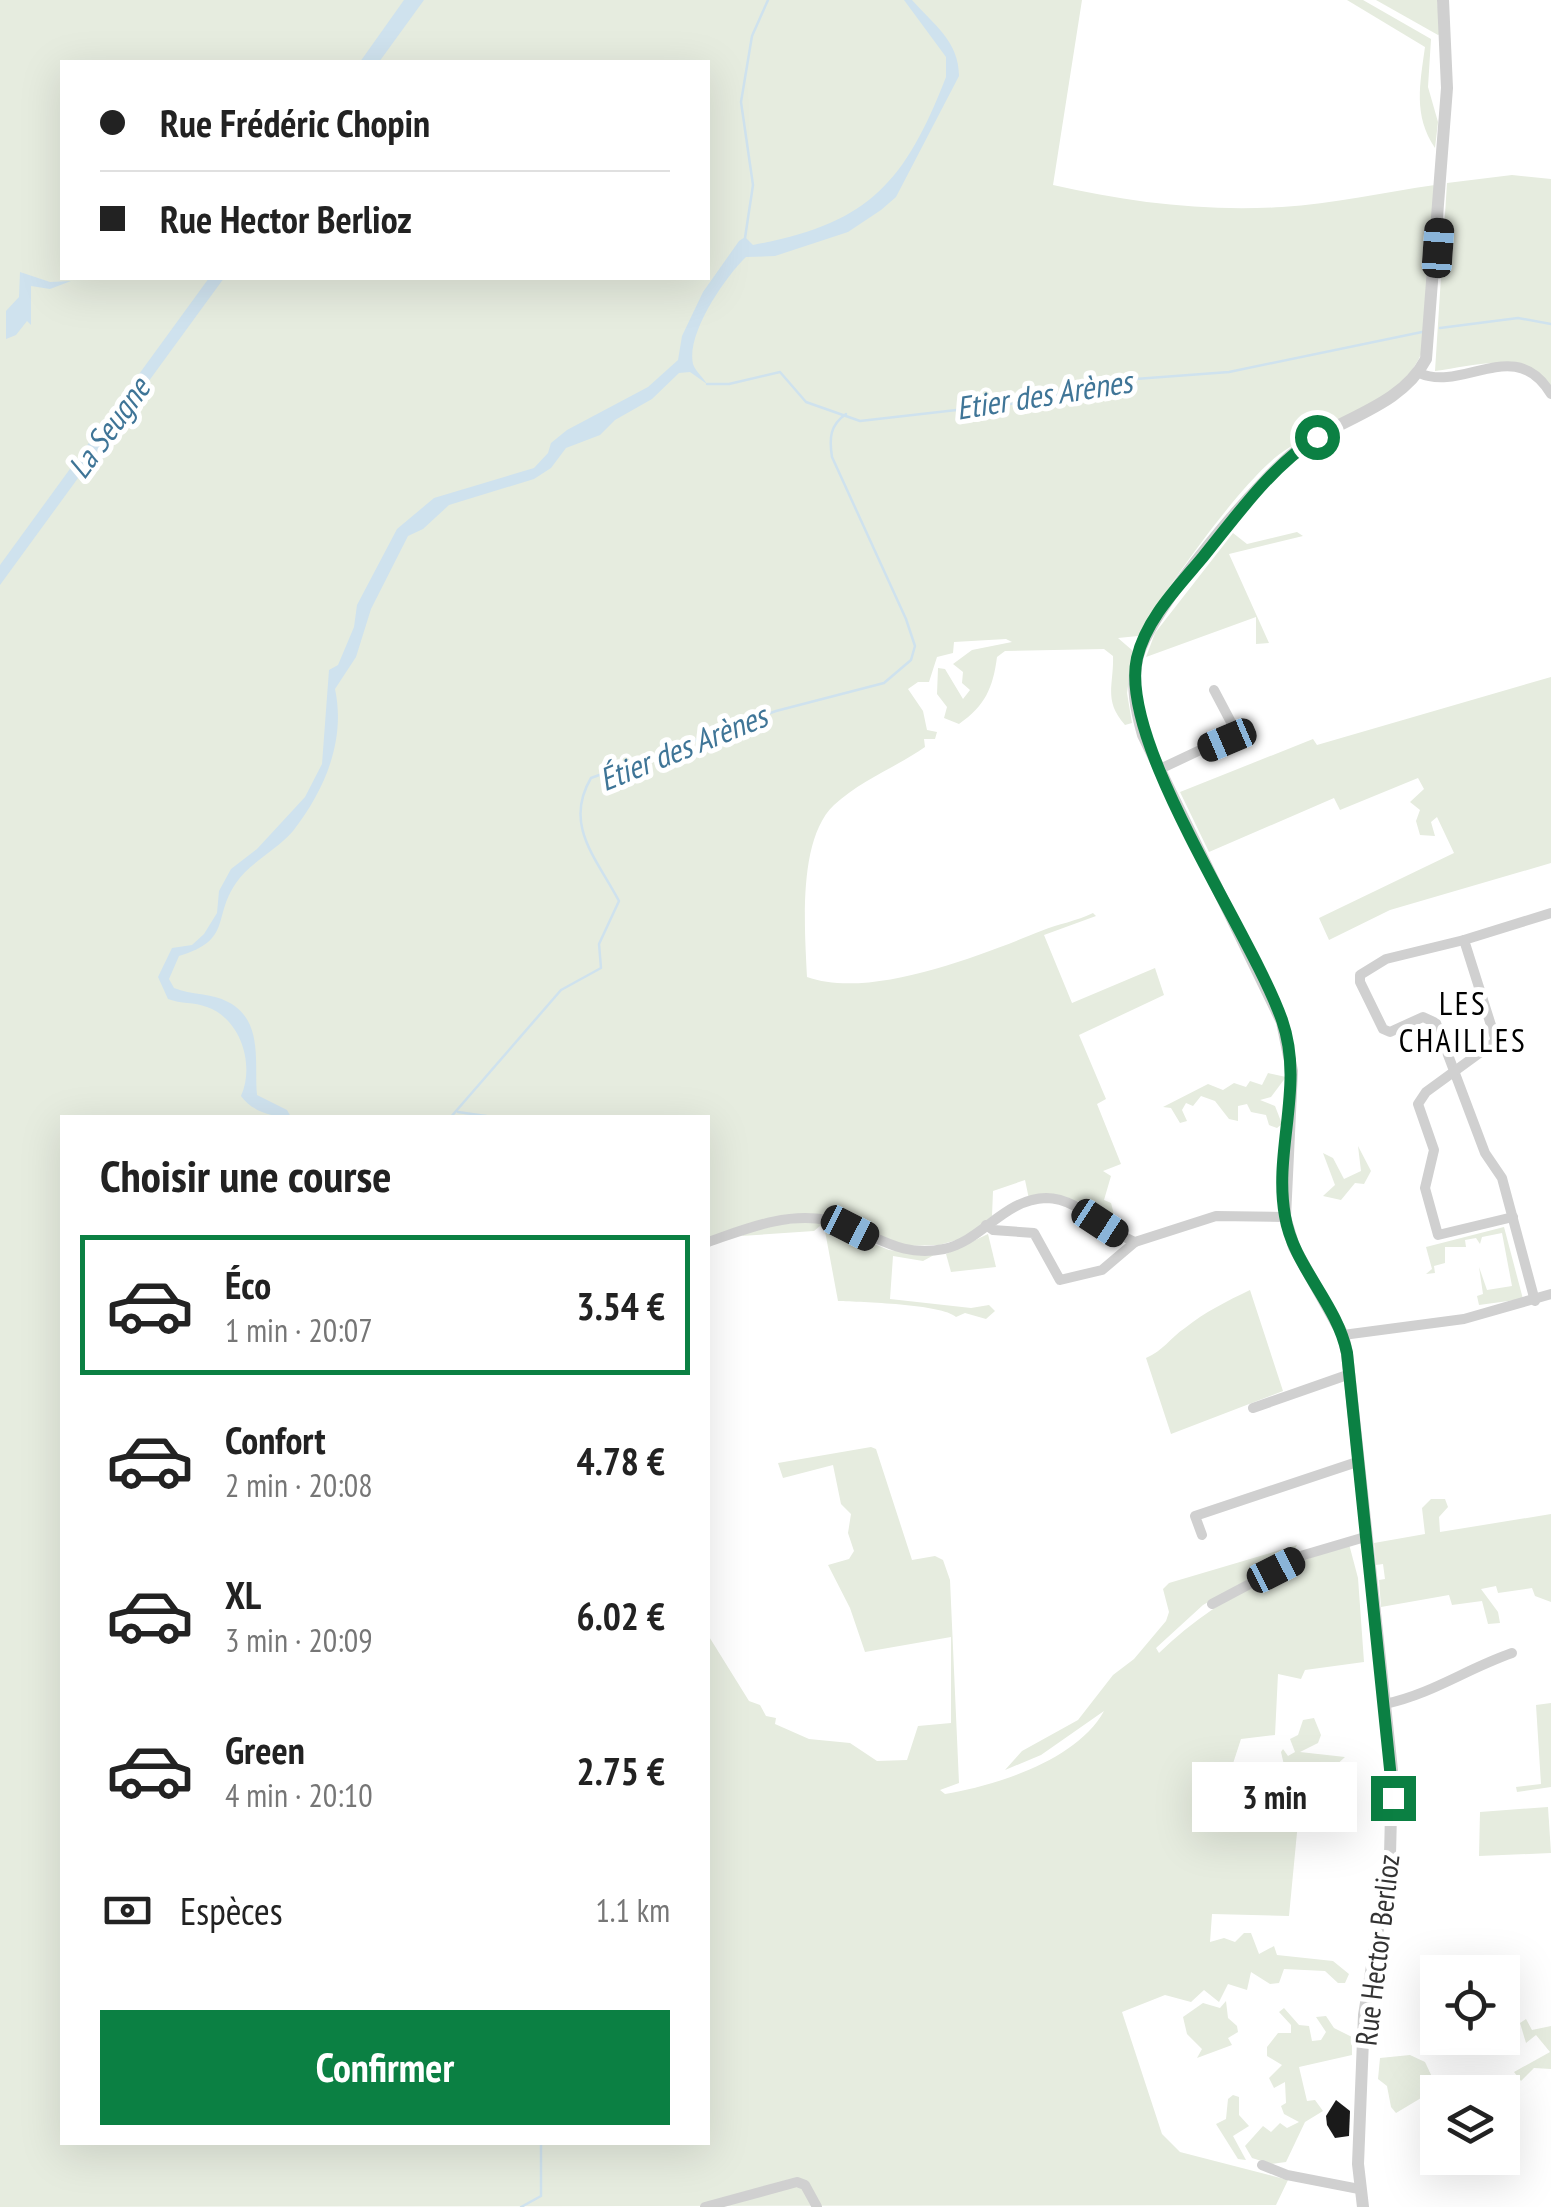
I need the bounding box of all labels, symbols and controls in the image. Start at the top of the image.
text: Rue Frédéric Chopin [160,98,430,147]
text: Rue Hector Berlioz [160,194,412,243]
car [1421,217,1455,279]
water label: Etier des Arènes [953,359,1138,429]
water label: La Seugne [58,367,160,486]
route start [1295,415,1340,460]
water label: Étier des Arènes [593,693,776,800]
car [1194,714,1260,766]
district label: LES CHAILLES [1399,982,1527,1061]
text: Choisir une course [100,1146,391,1204]
car [1067,1194,1133,1252]
car [816,1201,884,1255]
icon: car [105,1260,195,1350]
text: Éco [225,1260,271,1309]
text: 3.54 € [576,1281,665,1330]
text: 1 min · 20:07 [225,1309,373,1351]
icon: car [105,1415,195,1505]
text: Confort [225,1415,325,1464]
text: 4.78 € [576,1436,665,1485]
text: 2 min · 20:08 [225,1464,373,1506]
car [1242,1543,1310,1597]
icon: car [105,1570,195,1660]
text: XL [225,1570,261,1619]
text: 6.02 € [576,1591,665,1640]
text: 3 min · 20:09 [225,1619,373,1661]
icon: car [105,1725,195,1815]
text: Green [225,1725,305,1774]
text: 2.75 € [576,1746,665,1795]
callout: 3 min [1193,1763,1358,1833]
text: 4 min · 20:10 [225,1774,373,1816]
text: 3 min [1242,1776,1307,1818]
route end [1371,1776,1416,1821]
street label: Rue Hector Berlioz [1345,1852,1408,2048]
icon: cash [100,1883,155,1938]
text: Espèces [180,1886,283,1935]
text: 1.1 km [595,1889,670,1931]
map controls [1420,1955,1520,2175]
button: locate [1420,1955,1520,2055]
button: Confirmer [100,2010,670,2125]
button: layers [1420,2075,1520,2175]

